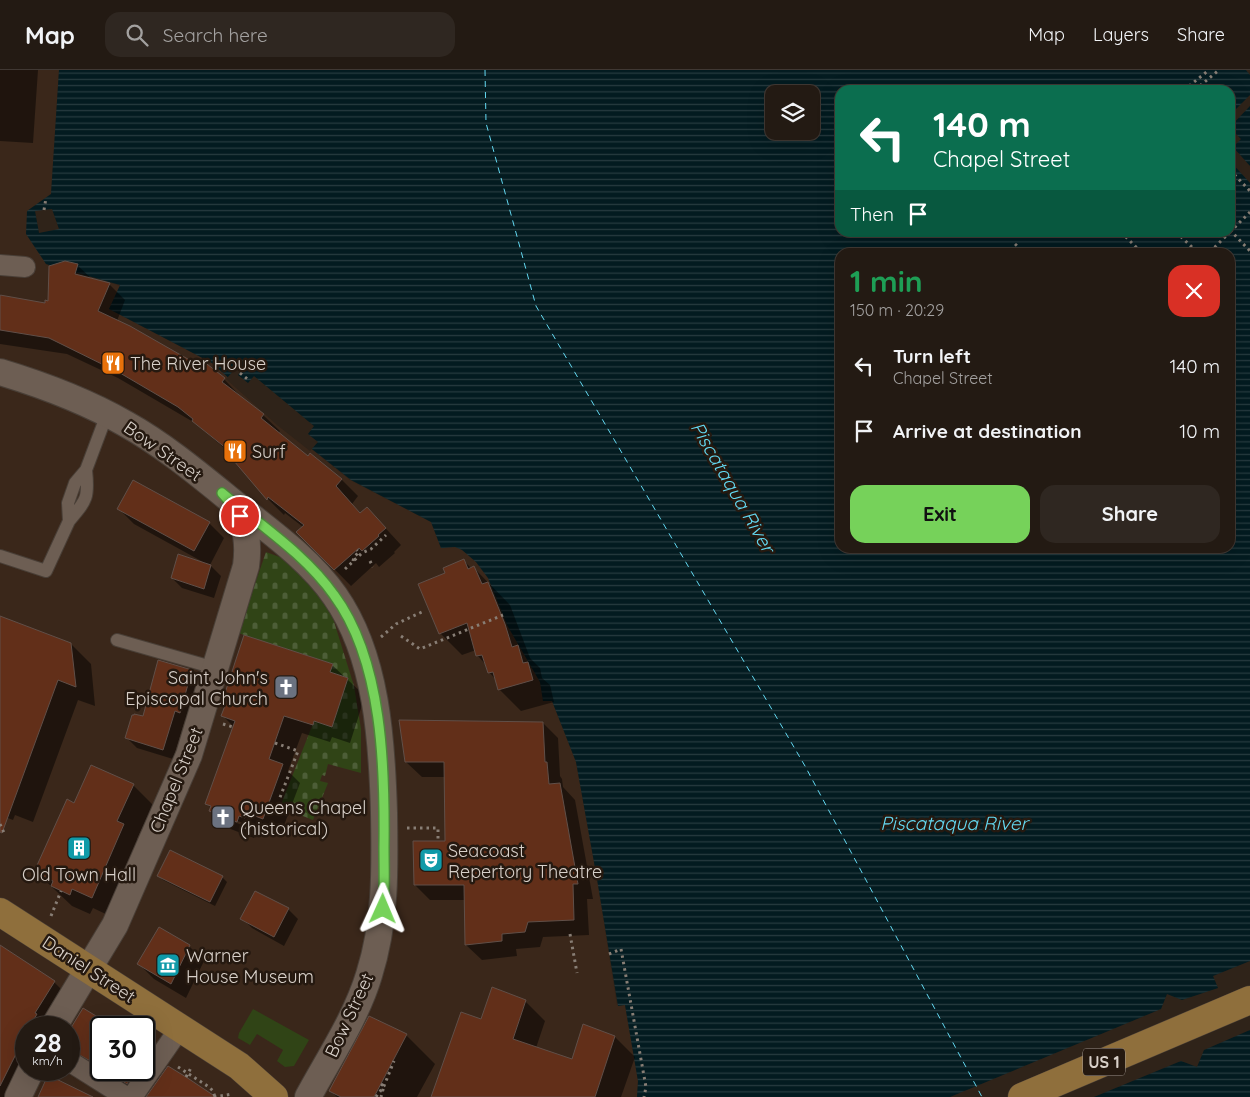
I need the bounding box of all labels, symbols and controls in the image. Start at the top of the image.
search box [105,12,455,57]
text: Map [25,20,75,50]
icon: search [123,21,151,49]
text: Search here [163,23,268,47]
text: Map [1028,23,1065,46]
text: Layers [1093,23,1149,46]
text: Share [1177,23,1225,46]
map controls [765,85,820,140]
button: layers [765,85,820,140]
text: 140 m [933,102,1031,146]
icon: left [850,105,915,170]
text: Chapel Street [933,145,1070,173]
icon: arrive [904,200,932,228]
text: Then [850,202,894,226]
text: 1 min [850,262,923,300]
button: close [1168,265,1220,317]
text: 150 m · 20:29 [850,300,944,320]
text: Turn left [893,344,971,368]
restaurant icon: The River House [100,350,126,376]
place label: The River House [130,352,266,375]
icon: left [850,352,878,380]
text: 140 m [1169,354,1220,378]
text: Chapel Street [893,368,993,388]
street label: Bow Street [119,416,207,486]
water label: Piscataqua River [686,417,782,559]
icon: arrive [850,417,878,445]
text: Arrive at destination [893,419,1082,443]
text: 10 m [1179,419,1220,443]
restaurant icon: Surf [222,438,248,464]
place label: Surf [252,440,286,463]
button: Exit [850,485,1030,543]
button: Share [1040,485,1220,543]
pin [219,495,261,537]
icon: arrive [226,502,254,530]
place label: Saint John's Episcopal Church [125,666,268,710]
church icon: Saint John's Episcopal Church [273,674,299,700]
street label: Chapel Street [144,724,208,836]
place label: Queens Chapel (historical) [240,796,366,840]
church icon: Queens Chapel (historical) [210,804,236,830]
water label: Piscataqua River [880,811,1030,835]
building icon: Old Town Hall [66,835,92,861]
place label: Seacoast Repertory Theatre [448,839,602,883]
theatre icon: Seacoast Repertory Theatre [418,847,444,873]
place label: Old Town Hall [22,863,136,886]
position arrow [356,882,408,934]
street label: Daniel Street [38,930,140,1008]
place label: Warner House Museum [186,944,314,988]
museum icon: Warner House Museum [155,952,181,978]
street label: Bow Street [320,969,378,1061]
speed limit sign: 30 [90,1016,155,1081]
text: 28 [34,1027,61,1058]
road number: US 1 [1083,1049,1125,1076]
text: km/h [32,1053,63,1068]

